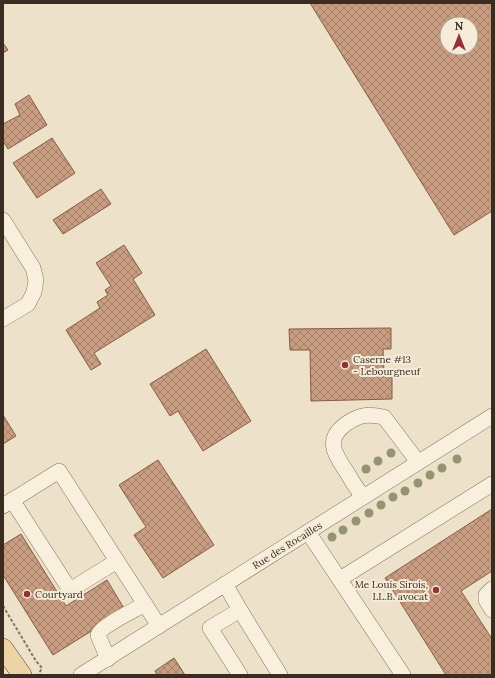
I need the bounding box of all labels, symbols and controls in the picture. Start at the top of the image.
north arrow [439,16,479,56]
text: N [455,19,464,33]
place label: Caserne #13 - Lebourgneuf [353,353,421,378]
marker: Caserne #13 - Lebourgneuf [340,360,350,370]
street label: Rue des Rocailles [250,519,325,572]
place label: Me Louis Sirois, LL.B. avocat [355,578,428,603]
marker: Me Louis Sirois, LL.B. avocat [431,585,441,595]
place label: Courtyard [35,588,83,601]
marker: Courtyard [22,589,32,599]

